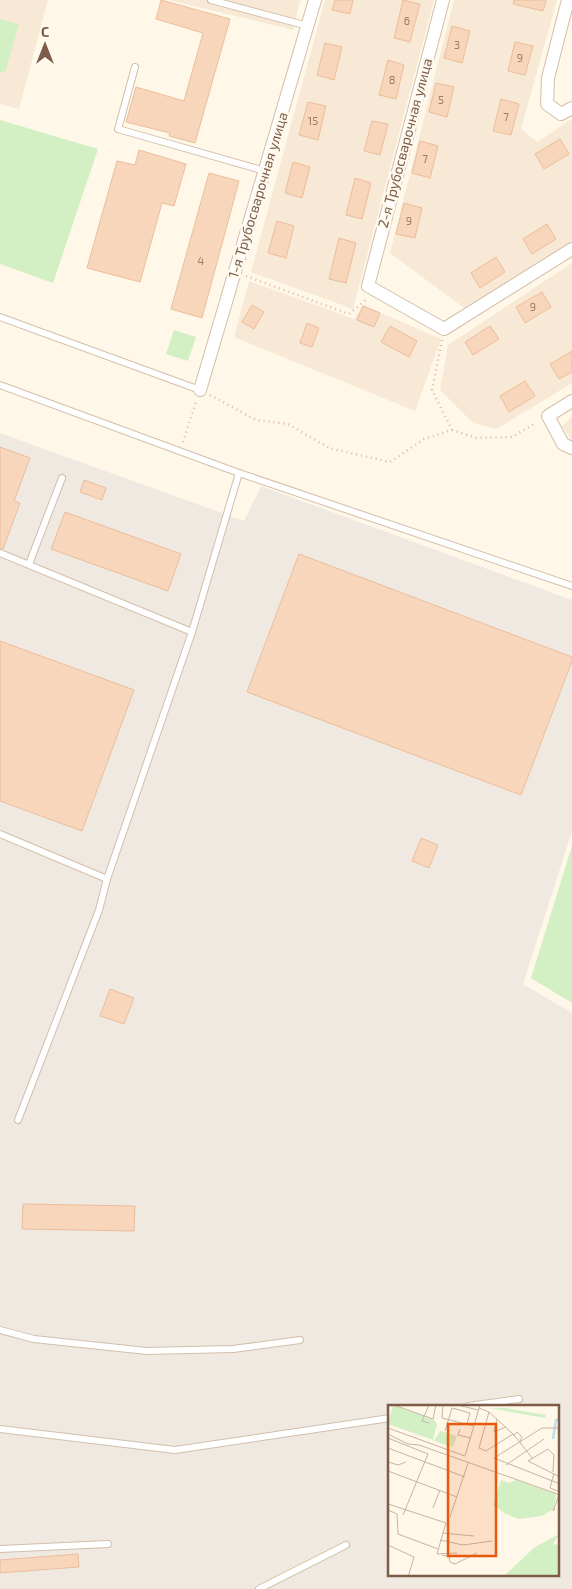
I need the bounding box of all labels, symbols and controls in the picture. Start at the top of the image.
house number: 6 [404,14,410,27]
north arrow [20,20,70,70]
text: С [41,23,49,40]
house number: 3 [454,38,460,51]
house number: 9 [517,51,523,64]
street label: 2-я Трубосварочная улица [374,56,435,230]
house number: 8 [389,73,395,86]
house number: 5 [438,93,444,106]
street label: 1-я Трубосварочная улица [224,110,291,280]
house number: 7 [503,110,509,123]
house number: 15 [308,114,318,127]
house number: 7 [422,152,428,165]
house number: 9 [406,214,412,227]
house number: 4 [198,254,205,267]
house number: 9 [530,300,536,313]
inset map [388,1405,560,1576]

